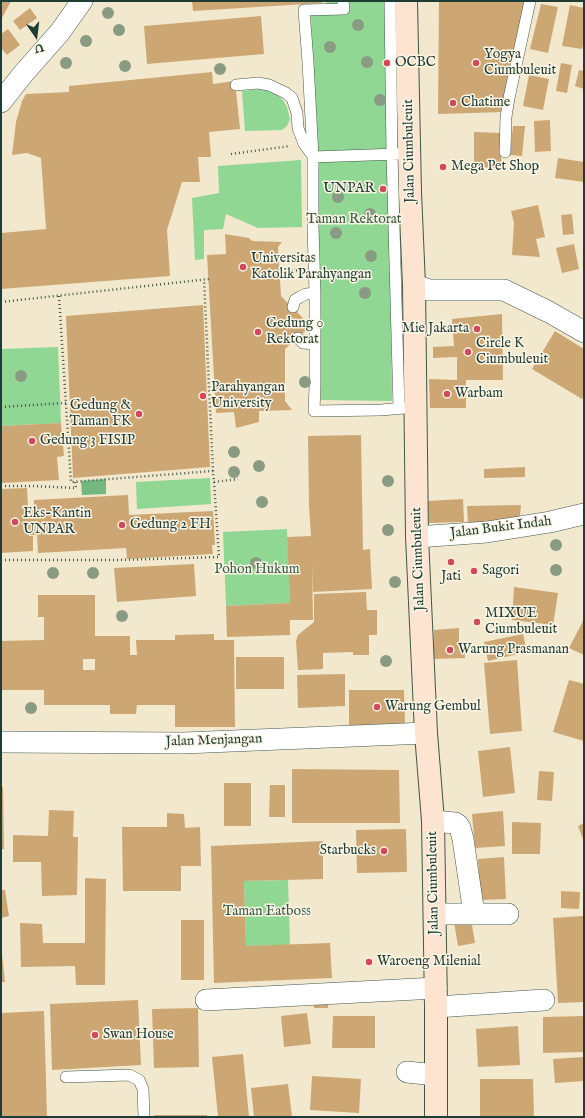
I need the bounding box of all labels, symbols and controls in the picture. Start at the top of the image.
north arrow [16,16,56,56]
text: U [33,40,45,56]
place label: Yogya Ciumbuleuit [484,47,556,80]
place label: OCBC [395,55,436,71]
marker: OCBC [382,58,392,68]
marker: Yogya Ciumbuleuit [471,58,481,68]
place label: Chatime [461,95,510,111]
marker: Chatime [448,98,458,108]
street label: Jalan Ciumbuleuit [401,99,419,203]
place label: Mega Pet Shop [451,159,539,175]
marker: Mega Pet Shop [438,162,448,172]
place label: UNPAR [323,181,375,197]
marker: UNPAR [378,184,388,194]
park label: Taman Rektorat [306,212,402,228]
place label: Universitas Katolik Parahyangan [251,251,371,284]
marker: Universitas Katolik Parahyangan [238,262,248,272]
place label: Gedung 0 Rektorat [266,316,323,348]
place label: Mie Jakarta [402,321,469,337]
marker: Mie Jakarta [472,324,482,334]
marker: Gedung 0 Rektorat [253,327,263,337]
place label: Circle K Ciumbuleuit [476,336,548,368]
marker: Circle K Ciumbuleuit [463,347,473,357]
place label: Parahyangan University [211,380,285,412]
place label: Warbam [455,386,503,402]
marker: Warbam [442,389,452,399]
marker: Parahyangan University [198,391,208,401]
place label: Gedung & Taman FK [69,398,131,430]
marker: Gedung & Taman FK [134,409,144,419]
place label: Gedung 3 FISIP [40,433,135,449]
marker: Gedung 3 FISIP [27,436,37,446]
place label: Eks-Kantin UNPAR [23,506,91,538]
street label: Jalan Ciumbuleuit [409,507,429,611]
street label: Jalan Bukit Indah [449,513,553,543]
marker: Eks-Kantin UNPAR [10,517,20,527]
place label: Gedung 2 FH [130,517,211,533]
marker: Gedung 2 FH [117,520,127,530]
marker: Jati [446,557,456,567]
park label: Pohon Hukum [214,562,300,578]
place label: Sagori [482,563,519,579]
marker: Sagori [469,566,479,576]
place label: Jati [441,569,461,585]
place label: MIXUE Ciumbuleuit [485,606,557,638]
marker: MIXUE Ciumbuleuit [472,617,482,627]
place label: Warung Prasmanan [458,642,569,658]
marker: Warung Prasmanan [445,645,455,655]
place label: Warung Gembul [385,699,481,715]
marker: Warung Gembul [372,702,382,712]
street label: Jalan Menjangan [165,731,263,751]
street label: Jalan Ciumbuleuit [425,831,443,935]
place label: Starbucks [320,843,376,859]
marker: Starbucks [379,846,389,856]
park label: Taman Eatboss [223,904,311,920]
place label: Waroeng Milenial [377,954,481,970]
marker: Waroeng Milenial [364,957,374,967]
place label: Swan House [103,1027,174,1043]
marker: Swan House [90,1030,100,1040]

